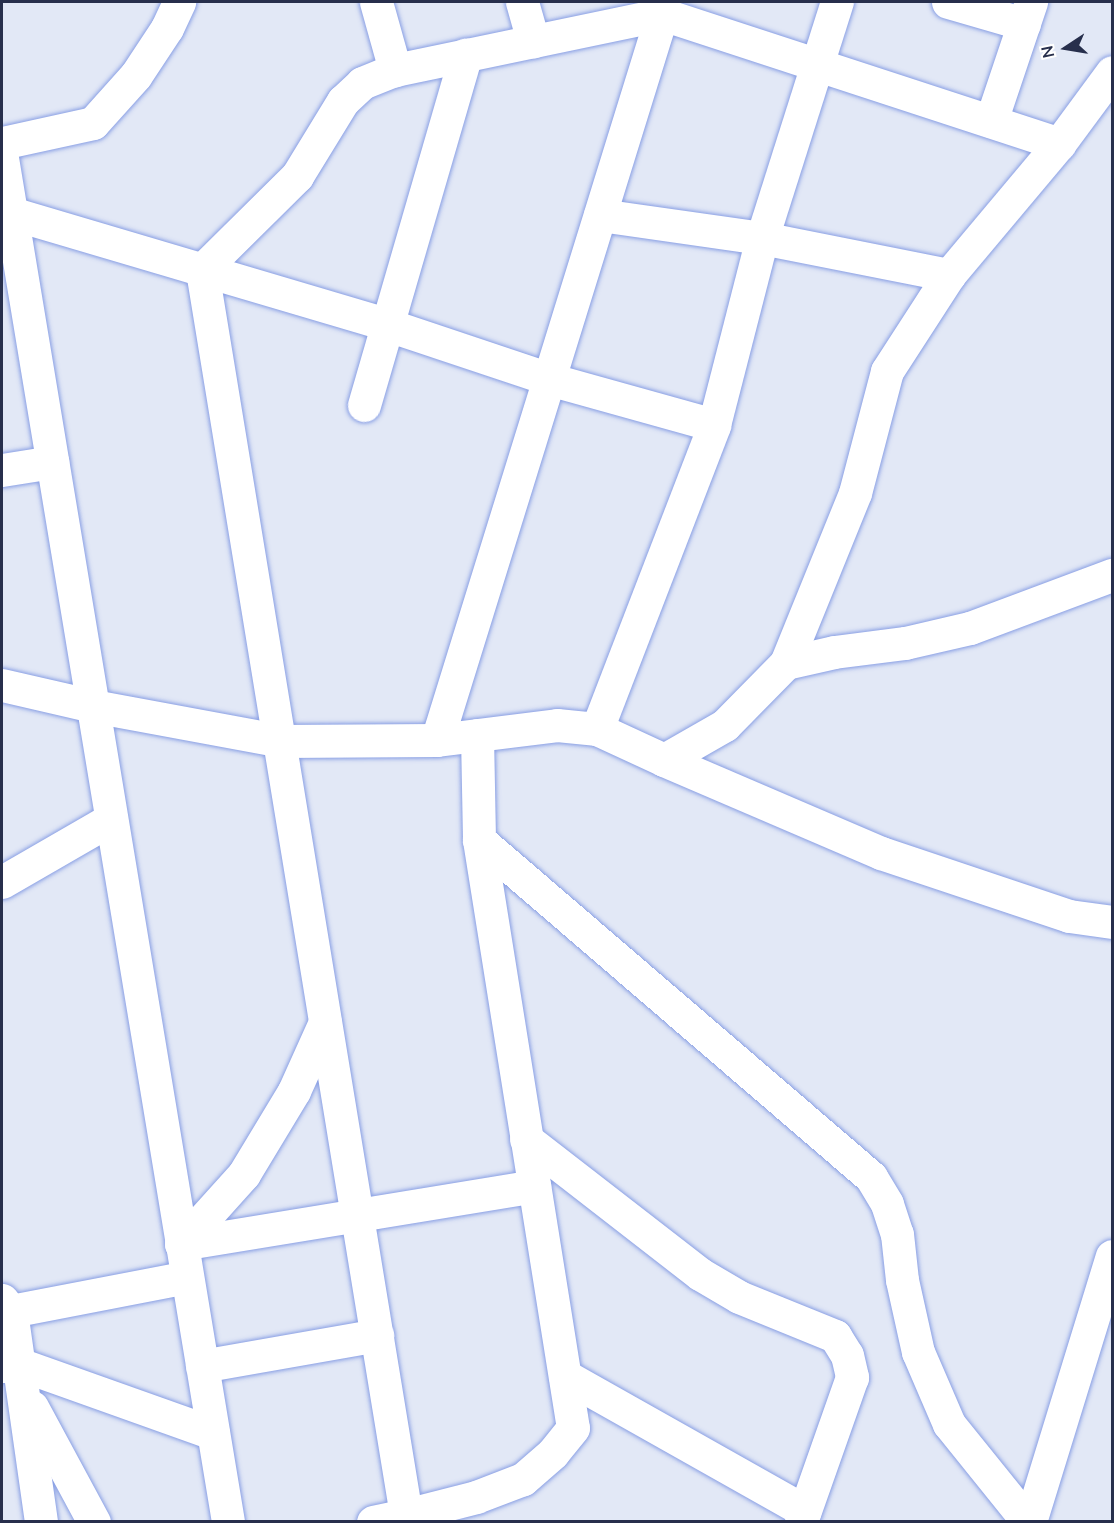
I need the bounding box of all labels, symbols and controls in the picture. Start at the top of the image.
north arrow [1036,18,1096,78]
text: N [1036,44,1060,60]

